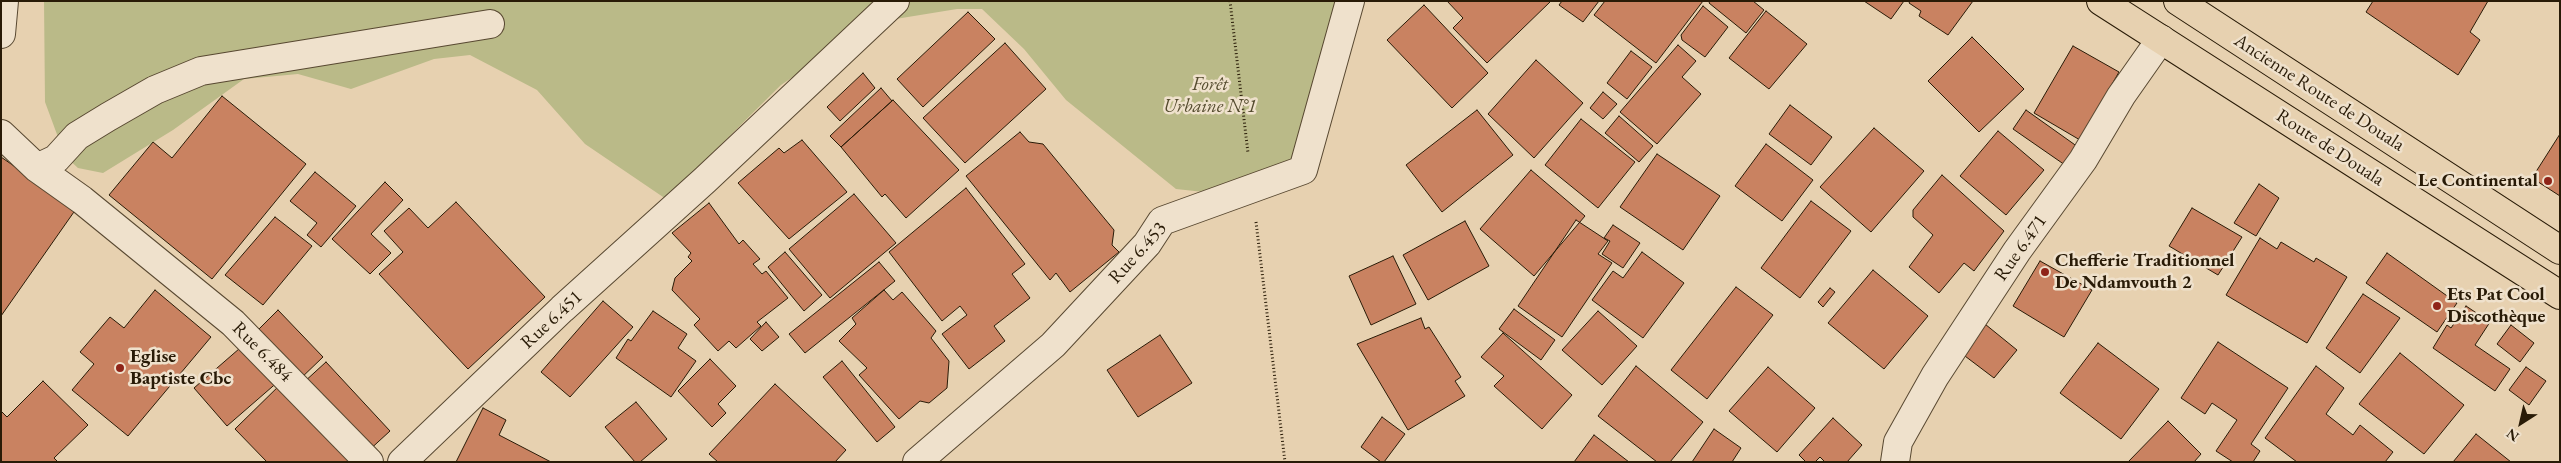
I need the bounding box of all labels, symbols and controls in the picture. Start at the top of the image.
street label: Ancienne Route de Douala [2229,29,2409,157]
park label: Forêt Urbaine N°1 [1164,74,1256,118]
street label: Route de Douala [2272,105,2388,191]
place label: Le Continental [2418,170,2538,192]
marker: Le Continental [2542,175,2554,187]
street label: Rue 6.471 [1990,210,2052,286]
street label: Rue 6.453 [1104,217,1172,289]
place label: Chefferie Traditionnel De Ndamvouth 2 [2055,250,2234,294]
marker: Chefferie Traditionnel De Ndamvouth 2 [2039,266,2051,278]
place label: Ets Pat Cool Discothèque [2447,284,2545,328]
street label: Rue 6.451 [517,286,587,354]
marker: Ets Pat Cool Discothèque [2431,300,2443,312]
street label: Rue 6.484 [227,317,297,387]
place label: Eglise Baptiste Cbc [130,346,231,390]
marker: Eglise Baptiste Cbc [114,362,126,374]
north arrow [2496,398,2546,448]
text: N [2503,425,2522,446]

